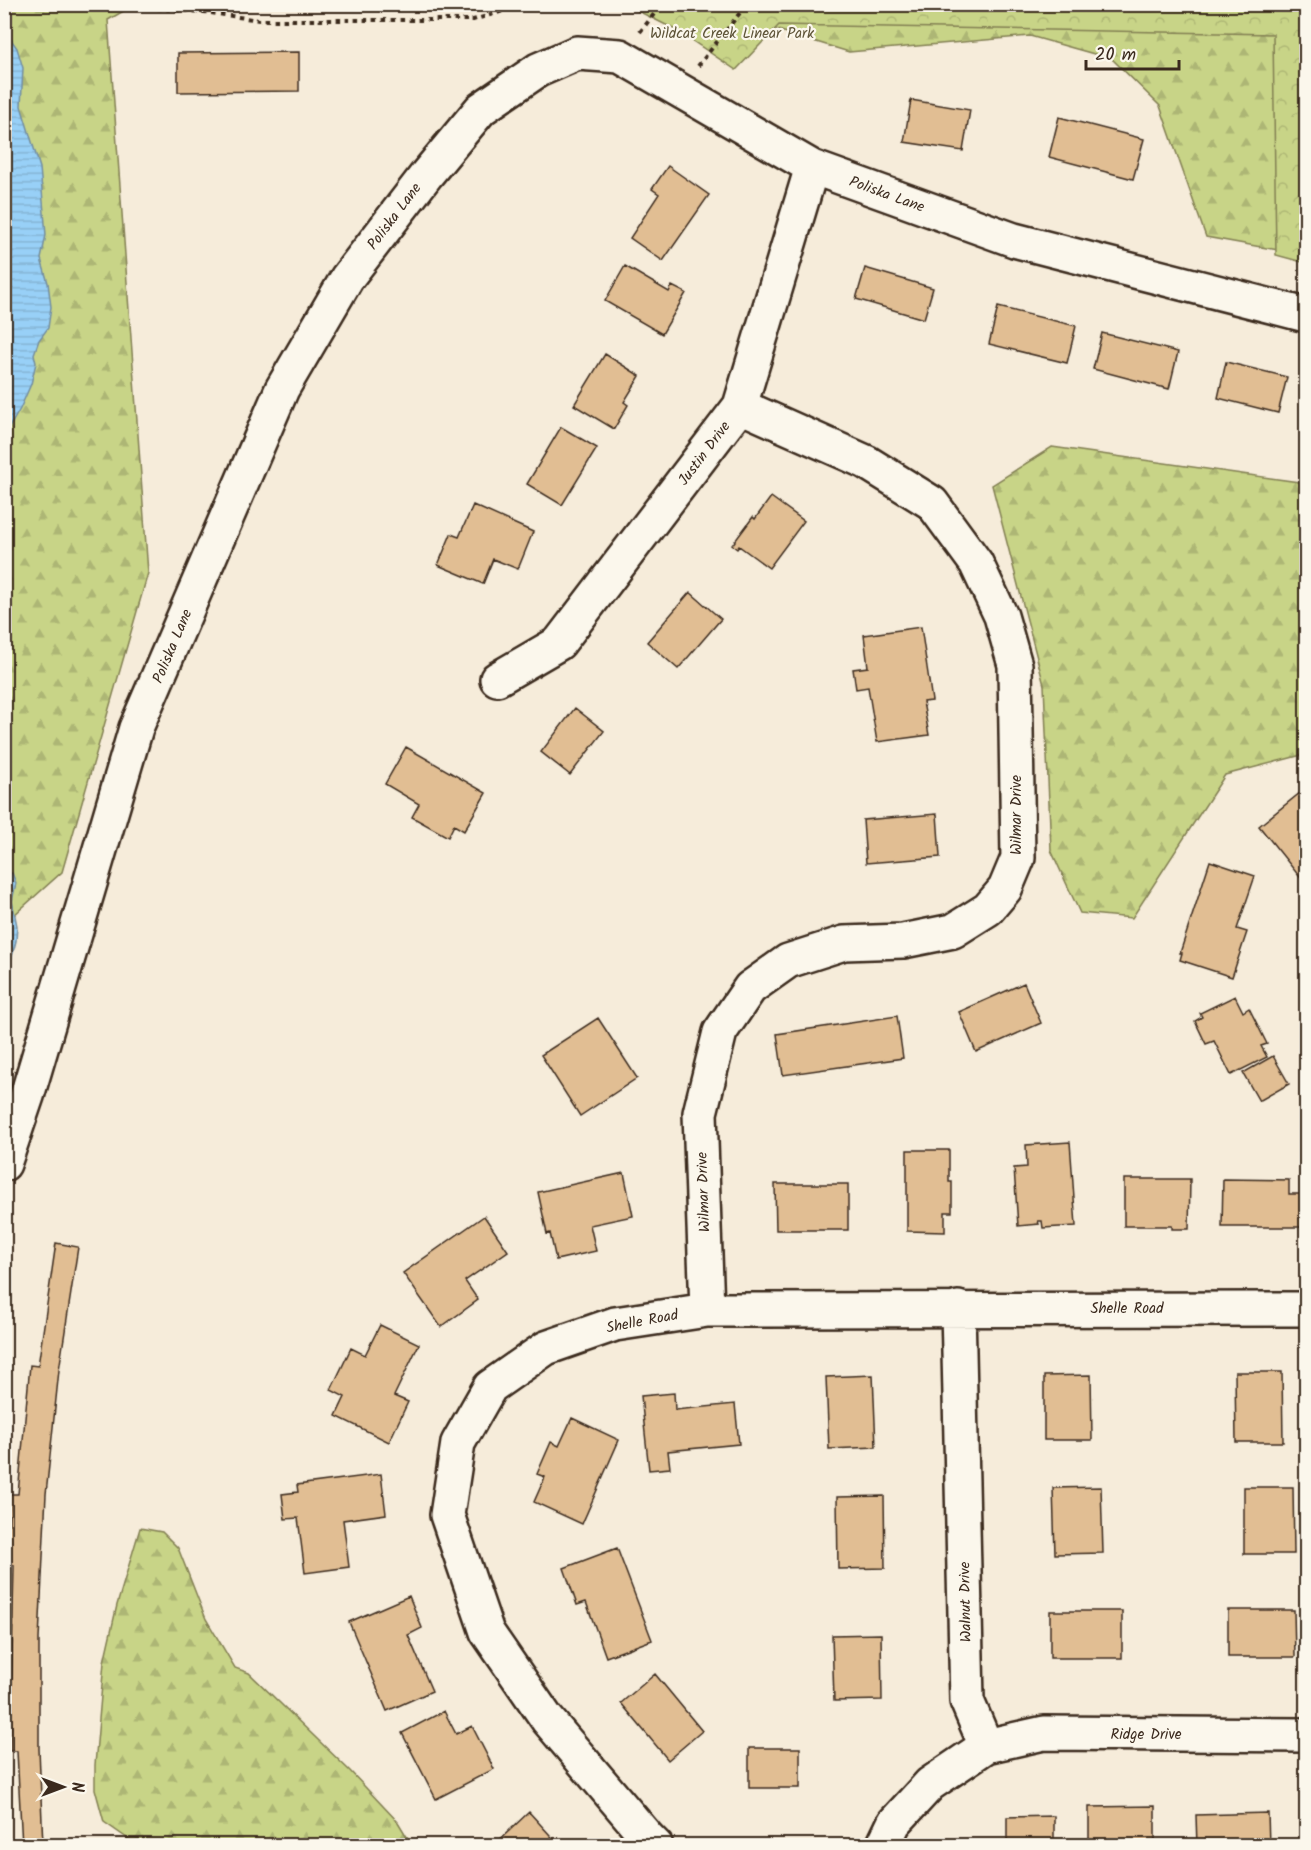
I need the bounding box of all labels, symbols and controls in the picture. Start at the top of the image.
park label: Wildcat Creek Linear Park [650,22,815,46]
scale bar [1086,33,1179,71]
text: 20 m [1095,41,1136,70]
street label: Poliska Lane [846,170,928,220]
street label: Poliska Lane [362,178,428,255]
street label: Justin Drive [673,416,737,491]
street label: Poliska Lane [147,605,199,687]
street label: Wilmar Drive [1005,775,1029,855]
street label: Wilmar Drive [691,1151,717,1232]
street label: Shelle Road [1091,1297,1164,1321]
street label: Shelle Road [604,1303,681,1341]
street label: Walnut Drive [953,1561,979,1643]
street label: Ridge Drive [1111,1723,1182,1747]
north arrow [33,1757,93,1817]
text: N [64,1782,89,1792]

